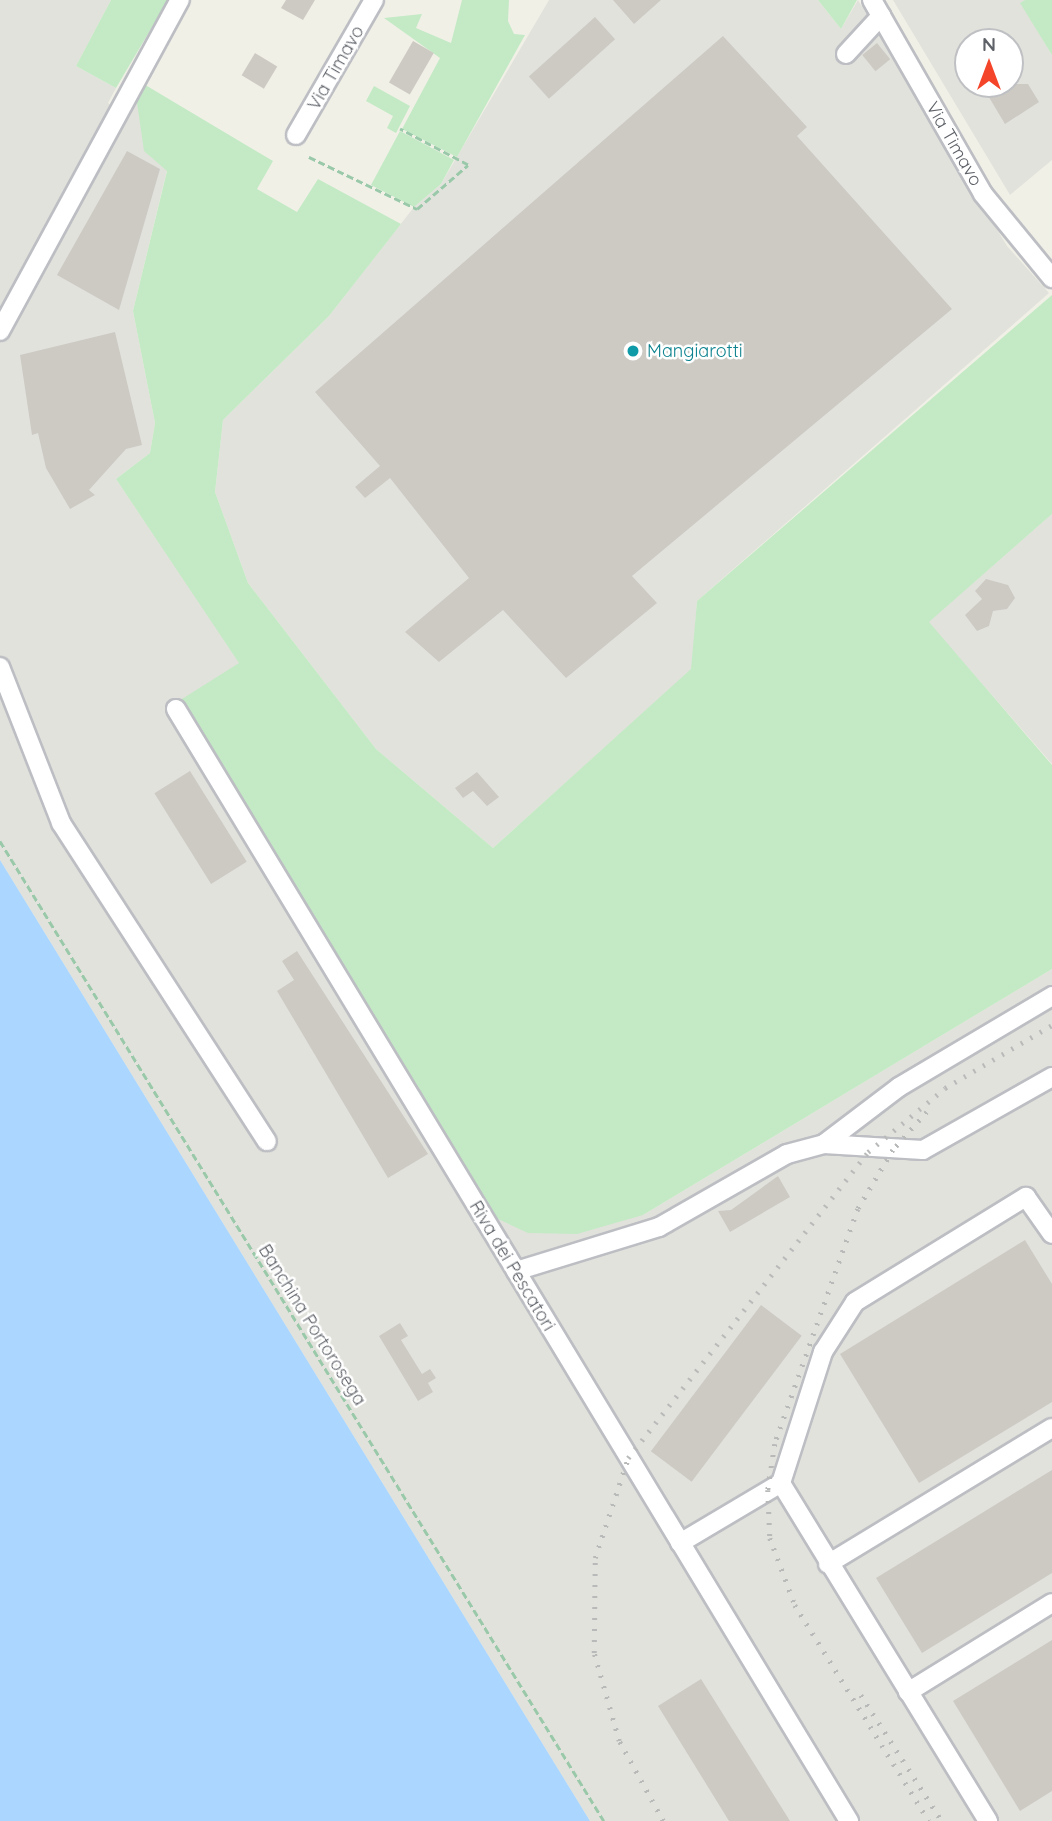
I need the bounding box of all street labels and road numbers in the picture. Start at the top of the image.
street label: Via Timavo [303,22,369,114]
street label: Via Timavo [921,98,987,190]
street label: Riva dei Pescatori [465,1197,559,1335]
street label: Banchina Portorosega [254,1240,370,1410]

